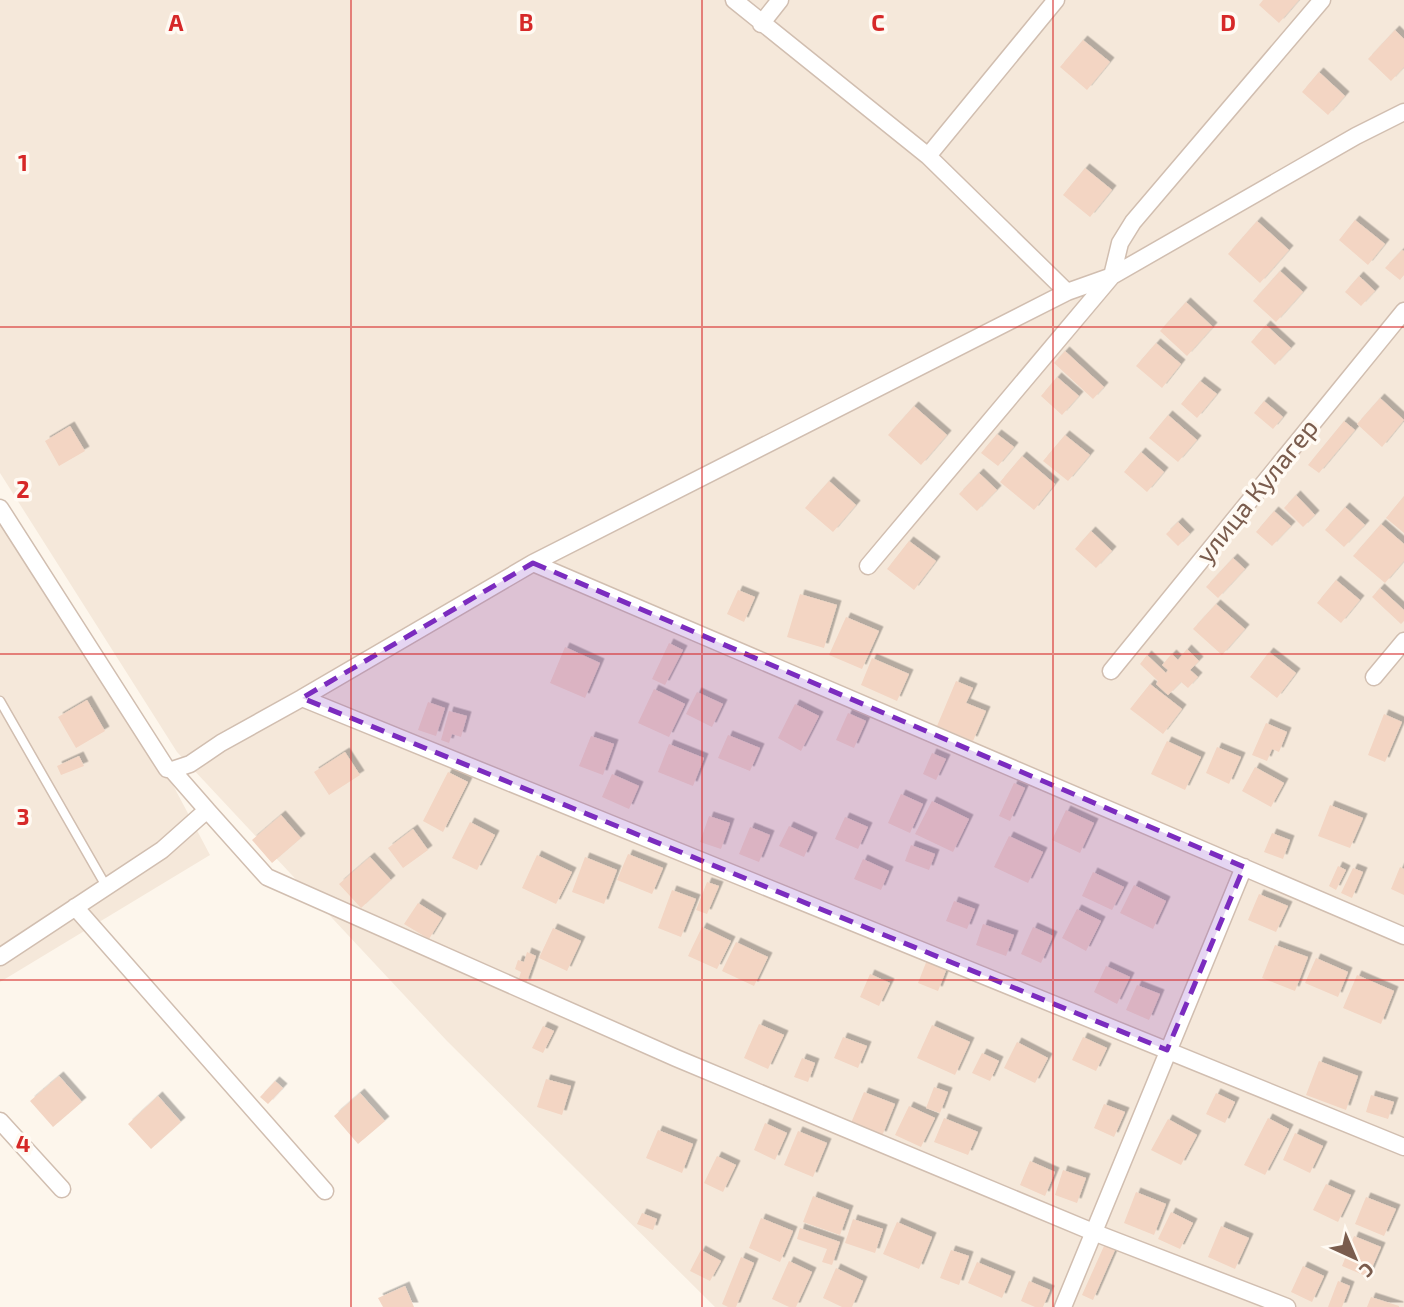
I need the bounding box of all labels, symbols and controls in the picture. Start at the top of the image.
text: A [168,8,184,36]
text: B [519,8,533,36]
text: C [871,8,885,36]
text: D [1220,8,1236,36]
text: 1 [18,148,28,176]
street label: улица Кулагер [1188,412,1324,569]
text: 2 [16,475,30,503]
text: 3 [16,802,30,830]
text: 4 [16,1129,30,1157]
north arrow [1320,1223,1390,1293]
text: С [1355,1258,1379,1283]

